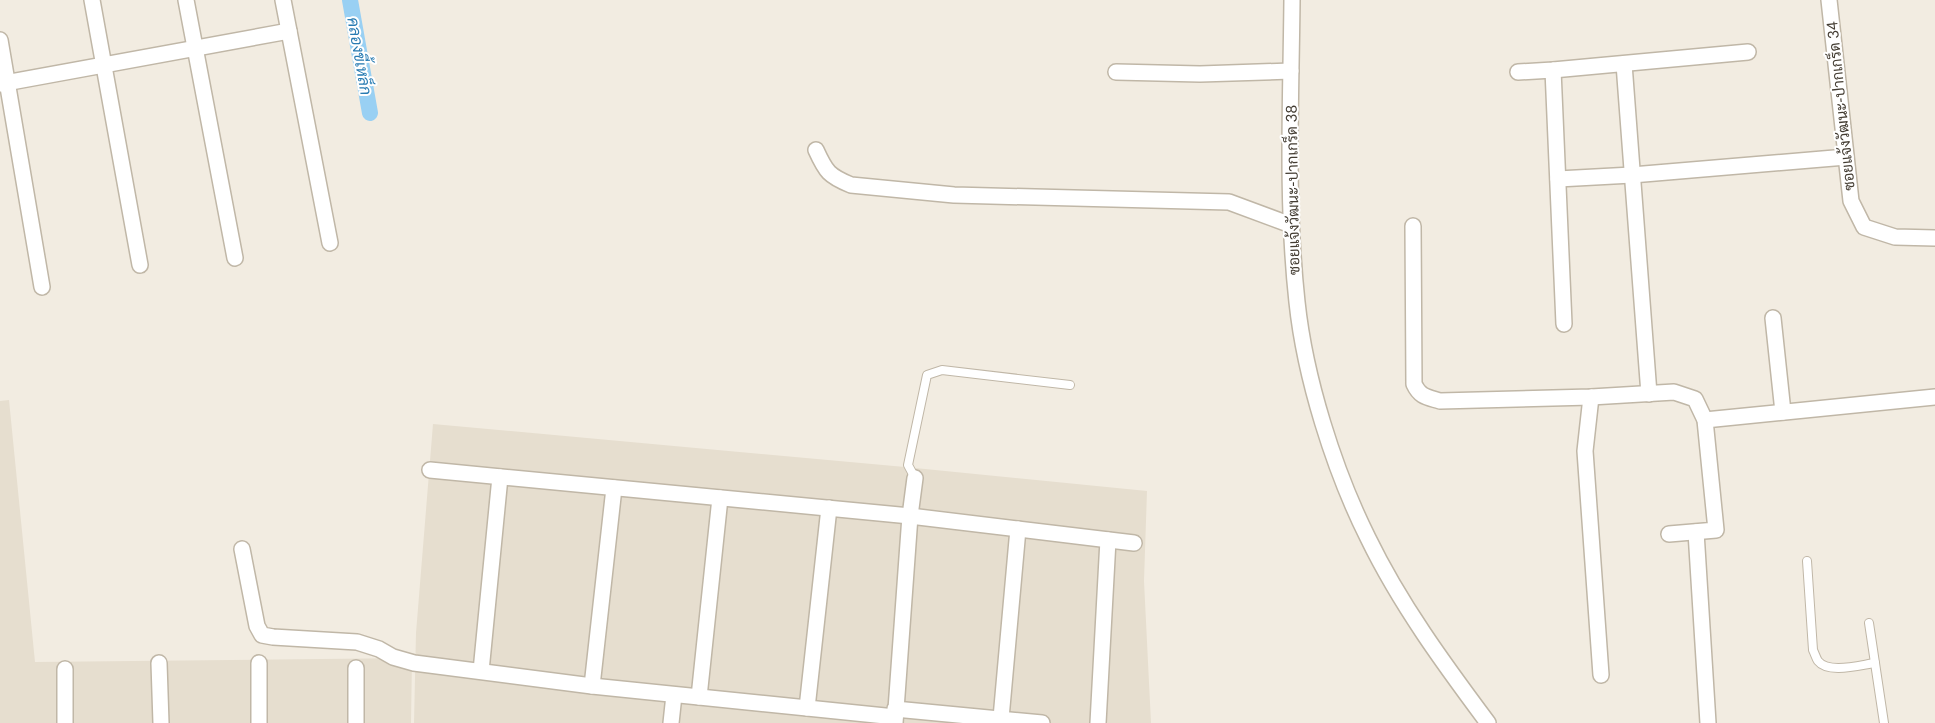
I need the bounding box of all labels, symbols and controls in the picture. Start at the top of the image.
water label: คลองขี้เหล็ก [344,15,381,96]
street label: ซอยแจ้งวัฒนะ-ปากเกร็ด 34 [1821,20,1858,192]
street label: ซอยแจ้งวัฒนะ-ปากเกร็ด 38 [1281,105,1302,275]

